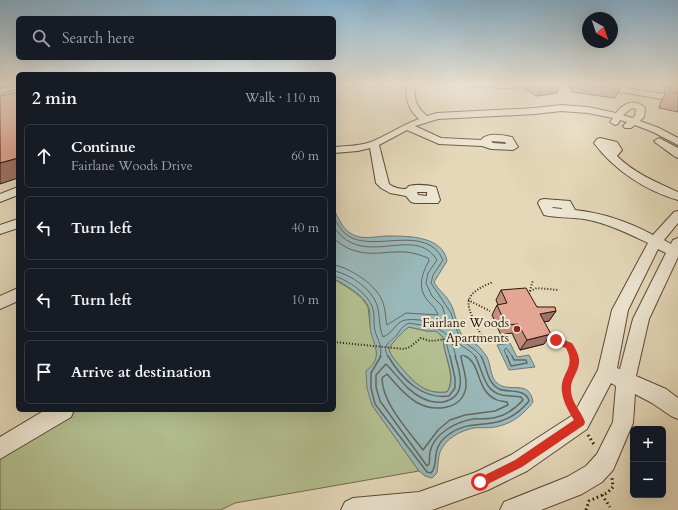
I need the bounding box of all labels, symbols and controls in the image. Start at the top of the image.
north arrow [582,12,618,48]
search box [16,16,336,60]
icon: search [30,27,52,49]
text: Search here [62,28,135,48]
text: 2 min [32,87,77,110]
text: Walk · 110 m [245,89,320,107]
text: Continue [71,137,136,157]
icon: ahead [33,145,55,167]
text: 60 m [291,147,319,165]
text: Fairlane Woods Drive [71,157,193,175]
icon: left [33,217,55,239]
text: Turn left [71,218,132,238]
text: 40 m [291,219,319,237]
icon: left [33,289,55,311]
text: Turn left [71,290,132,310]
text: 10 m [291,291,319,309]
place label: Fairlane Woods Apartments [422,314,509,347]
marker: Fairlane Woods Apartments [512,324,522,334]
route end [547,331,565,349]
icon: arrive [33,361,55,383]
text: Arrive at destination [71,362,211,382]
map controls [630,426,666,498]
button: + [630,426,666,462]
button: − [630,462,666,498]
route start [471,473,489,491]

